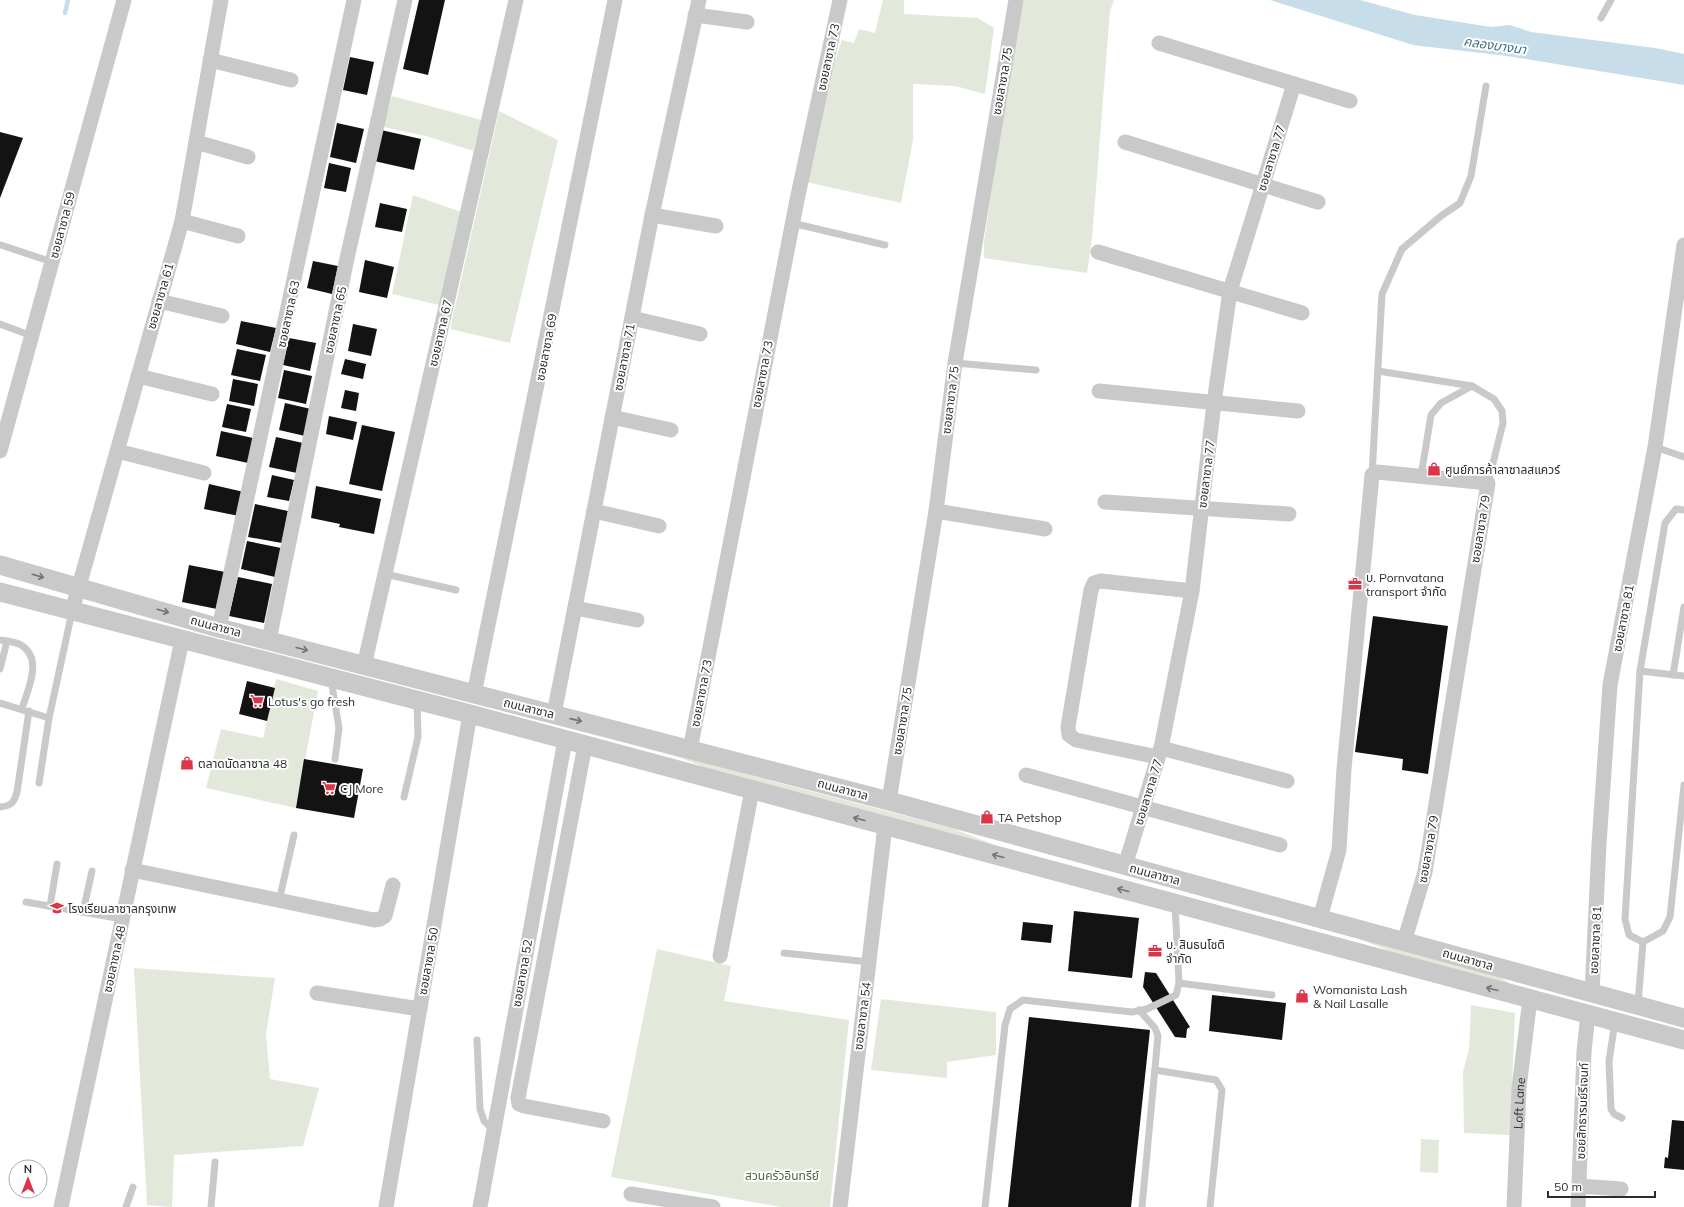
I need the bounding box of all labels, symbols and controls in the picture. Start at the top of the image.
street label: ซอยลาซาล 73 [814,22,842,92]
water label: คลองบางนา [1463,33,1528,57]
street label: ซอยลาซาล 75 [989,46,1015,116]
street label: ซอยลาซาล 77 [1254,123,1288,193]
street label: ซอยลาซาล 59 [46,190,78,260]
street label: ซอยลาซาล 61 [143,261,177,331]
street label: ซอยลาซาล 63 [274,279,302,349]
street label: ซอยลาซาล 65 [321,285,349,355]
street label: ซอยลาซาล 67 [425,298,455,368]
street label: ซอยลาซาล 69 [532,312,560,382]
street label: ซอยลาซาล 71 [610,322,638,392]
street label: ซอยลาซาล 73 [748,339,776,409]
street label: ซอยลาซาล 75 [938,365,962,435]
street label: ซอยลาซาล 77 [1194,439,1218,509]
shop icon: ศูนย์การค้าลาซาลสแควร์ [1426,461,1442,477]
place label: ศูนย์การค้าลาซาลสแควร์ [1445,462,1561,477]
street label: ซอยลาซาล 79 [1467,494,1493,564]
place label: บ. Pornvatana transport จำกัด [1366,570,1447,599]
one-way arrow [31,572,44,580]
office icon: บ. Pornvatana transport จำกัด [1347,576,1363,592]
street label: ซอยลาซาล 81 [1609,583,1637,653]
one-way arrow [156,608,169,615]
street label: ถนนลาซาล [189,612,243,640]
one-way arrow [295,646,308,653]
street label: ซอยลาซาล 73 [687,658,715,728]
street label: ซอยลาซาล 75 [889,686,915,756]
supermarket icon: Lotus's go fresh [249,693,265,709]
place label: Lotus's go fresh [268,694,355,709]
street label: ถนนลาซาล [502,694,556,722]
one-way arrow [570,717,583,724]
shop icon: ตลาดนัดลาซาล 48 [179,755,195,771]
place label: ตลาดนัดลาซาล 48 [198,756,287,771]
street label: ซอยลาซาล 77 [1131,757,1165,827]
street label: ถนนลาซาล [816,775,870,803]
supermarket icon: CJ More [321,780,337,796]
place label: CJ More [340,781,383,796]
shop icon: TA Petshop [979,809,995,825]
place label: TA Petshop [998,810,1062,825]
street label: ซอยลาซาล 79 [1415,814,1441,884]
one-way arrow [852,815,865,822]
one-way arrow [991,852,1004,859]
street label: ถนนลาซาล [1128,860,1182,888]
one-way arrow [1117,886,1130,893]
school or university icon: โรงเรียนลาซาลกรุงเทพ [49,900,65,916]
place label: โรงเรียนลาซาลกรุงเทพ [68,901,176,916]
street label: ซอยลาซาล 81 [1586,905,1604,975]
street label: ซอยลาซาล 48 [100,924,128,994]
street label: ซอยลาซาล 50 [415,926,441,996]
place label: บ. สินธนโชติ จำกัด [1166,937,1225,966]
street label: ซอยลาซาล 52 [509,938,535,1008]
office icon: บ. สินธนโชติ จำกัด [1147,943,1163,959]
street label: ถนนลาซาล [1441,945,1495,973]
street label: ซอยลาซาล 54 [850,981,874,1051]
place label: Womanista Lash & Nail Lasalle [1313,982,1407,1011]
one-way arrow [1486,985,1499,992]
shop icon: Womanista Lash & Nail Lasalle [1294,988,1310,1004]
street label: ซอยสิทธารมย์รีเจนท์ [1573,1062,1591,1160]
street label: Loft Lane [1510,1076,1528,1129]
north arrow [8,1159,48,1199]
text: N [24,1162,32,1176]
park label: สวนครัวอินทรีย์ [745,1168,819,1183]
scale bar [1548,1173,1655,1199]
text: 50 m [1554,1179,1582,1194]

